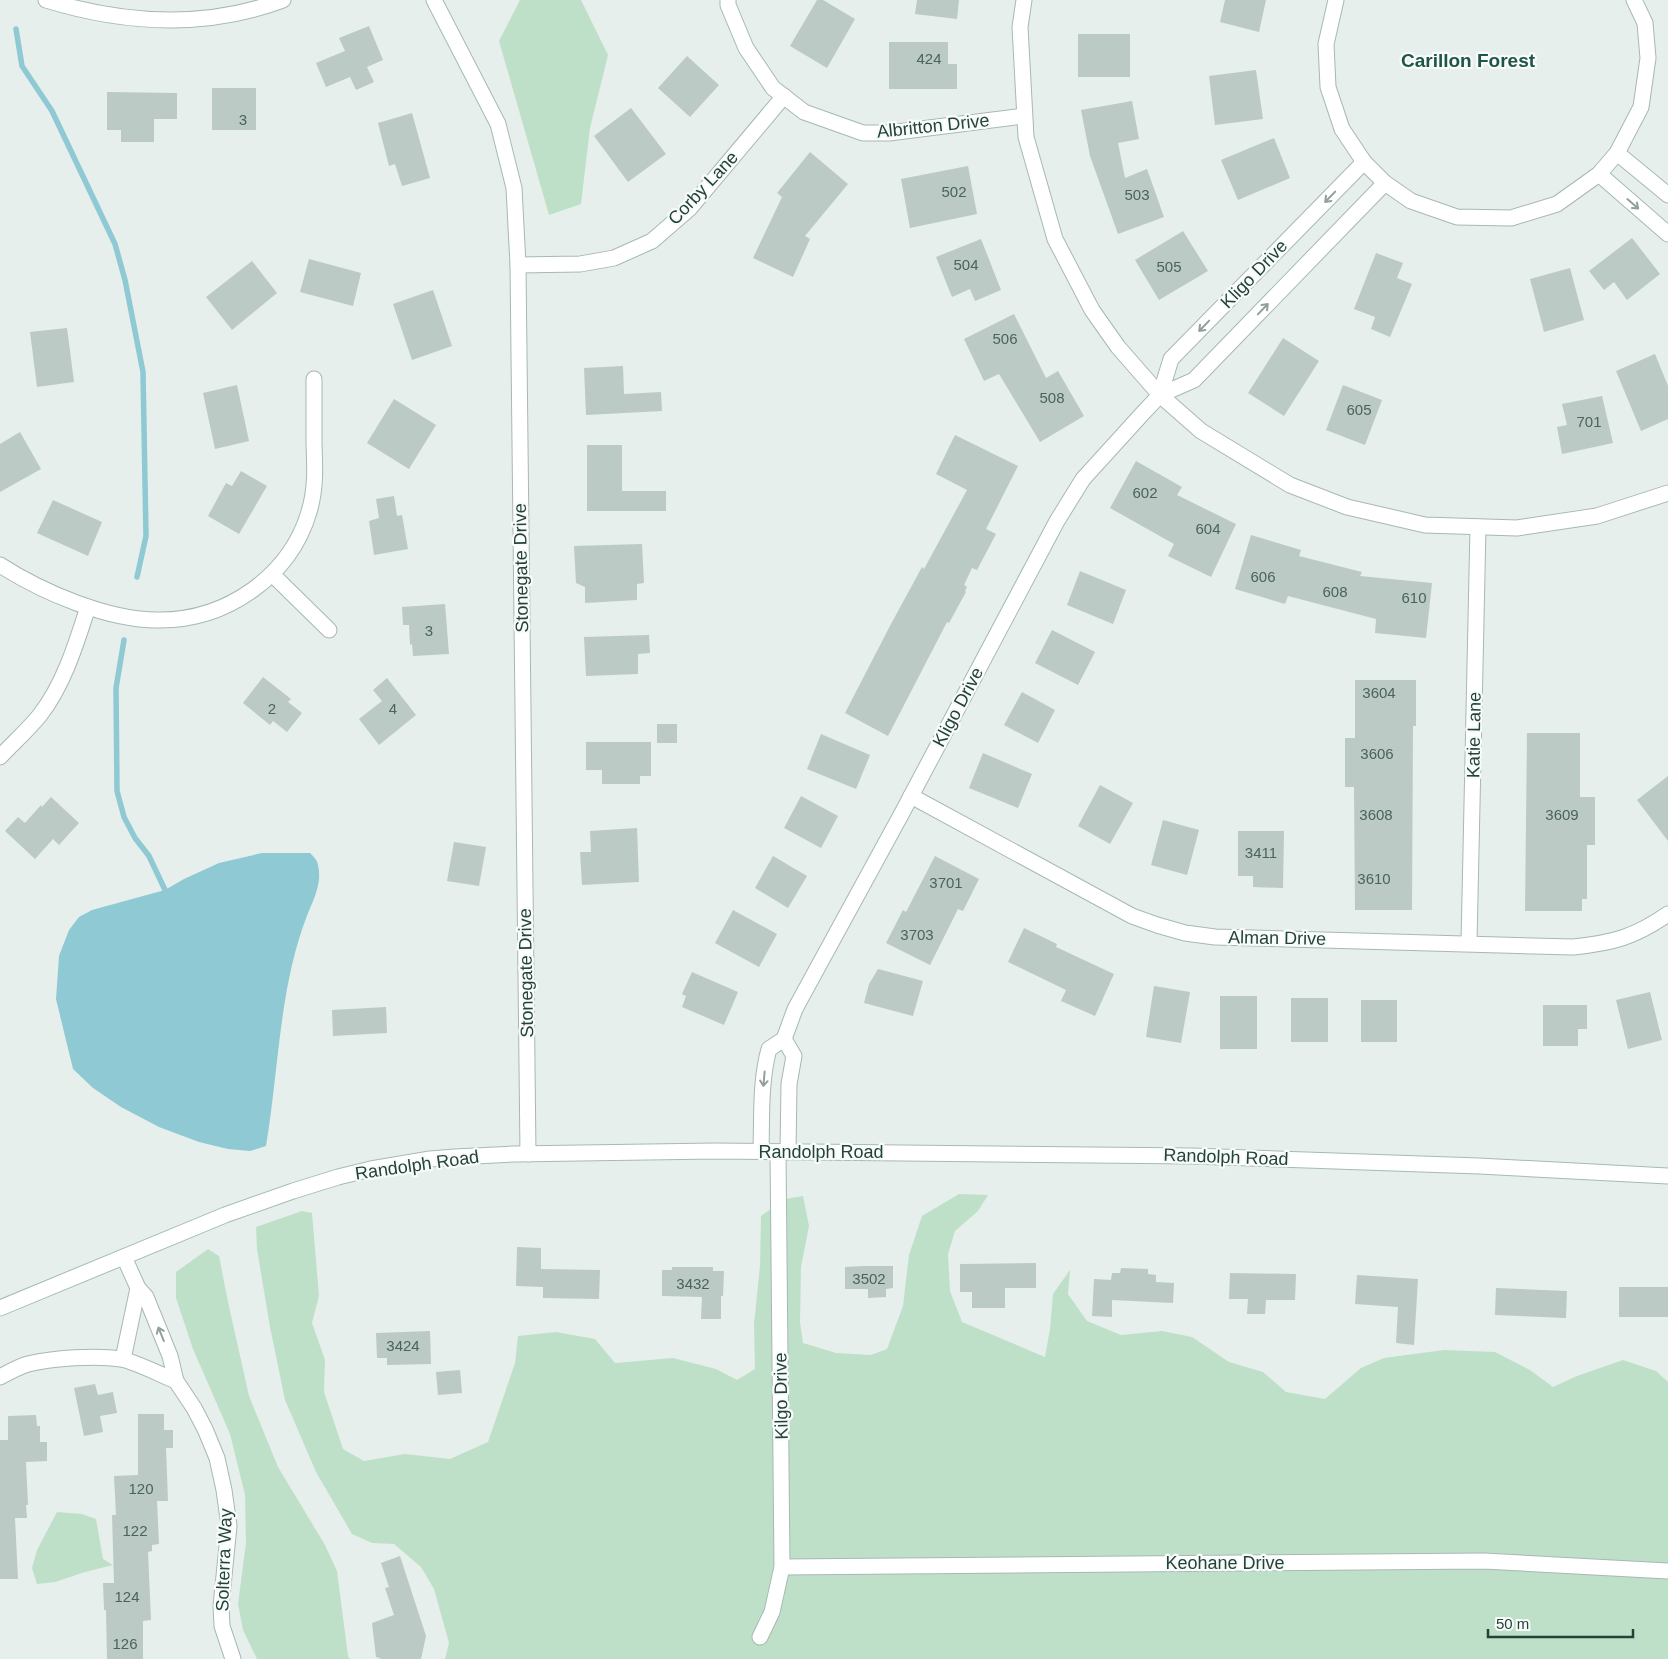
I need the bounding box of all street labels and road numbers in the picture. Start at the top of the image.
street label: Albritton Drive [876,110,990,142]
street label: Corby Lane [664,147,742,229]
street label: Kligo Drive [1217,236,1291,312]
street label: Stonegate Drive [510,503,532,633]
street label: Kligo Drive [929,664,987,750]
street label: Katie Lane [1463,692,1485,778]
street label: Stonegate Drive [515,908,537,1038]
street label: Alman Drive [1228,927,1326,949]
street label: Randolph Road [758,1142,884,1162]
street label: Randolph Road [1163,1145,1289,1169]
street label: Randolph Road [354,1146,480,1184]
street label: Kilgo Drive [770,1352,792,1440]
street label: Solterra Way [212,1508,236,1612]
street label: Keohane Drive [1165,1553,1285,1573]

